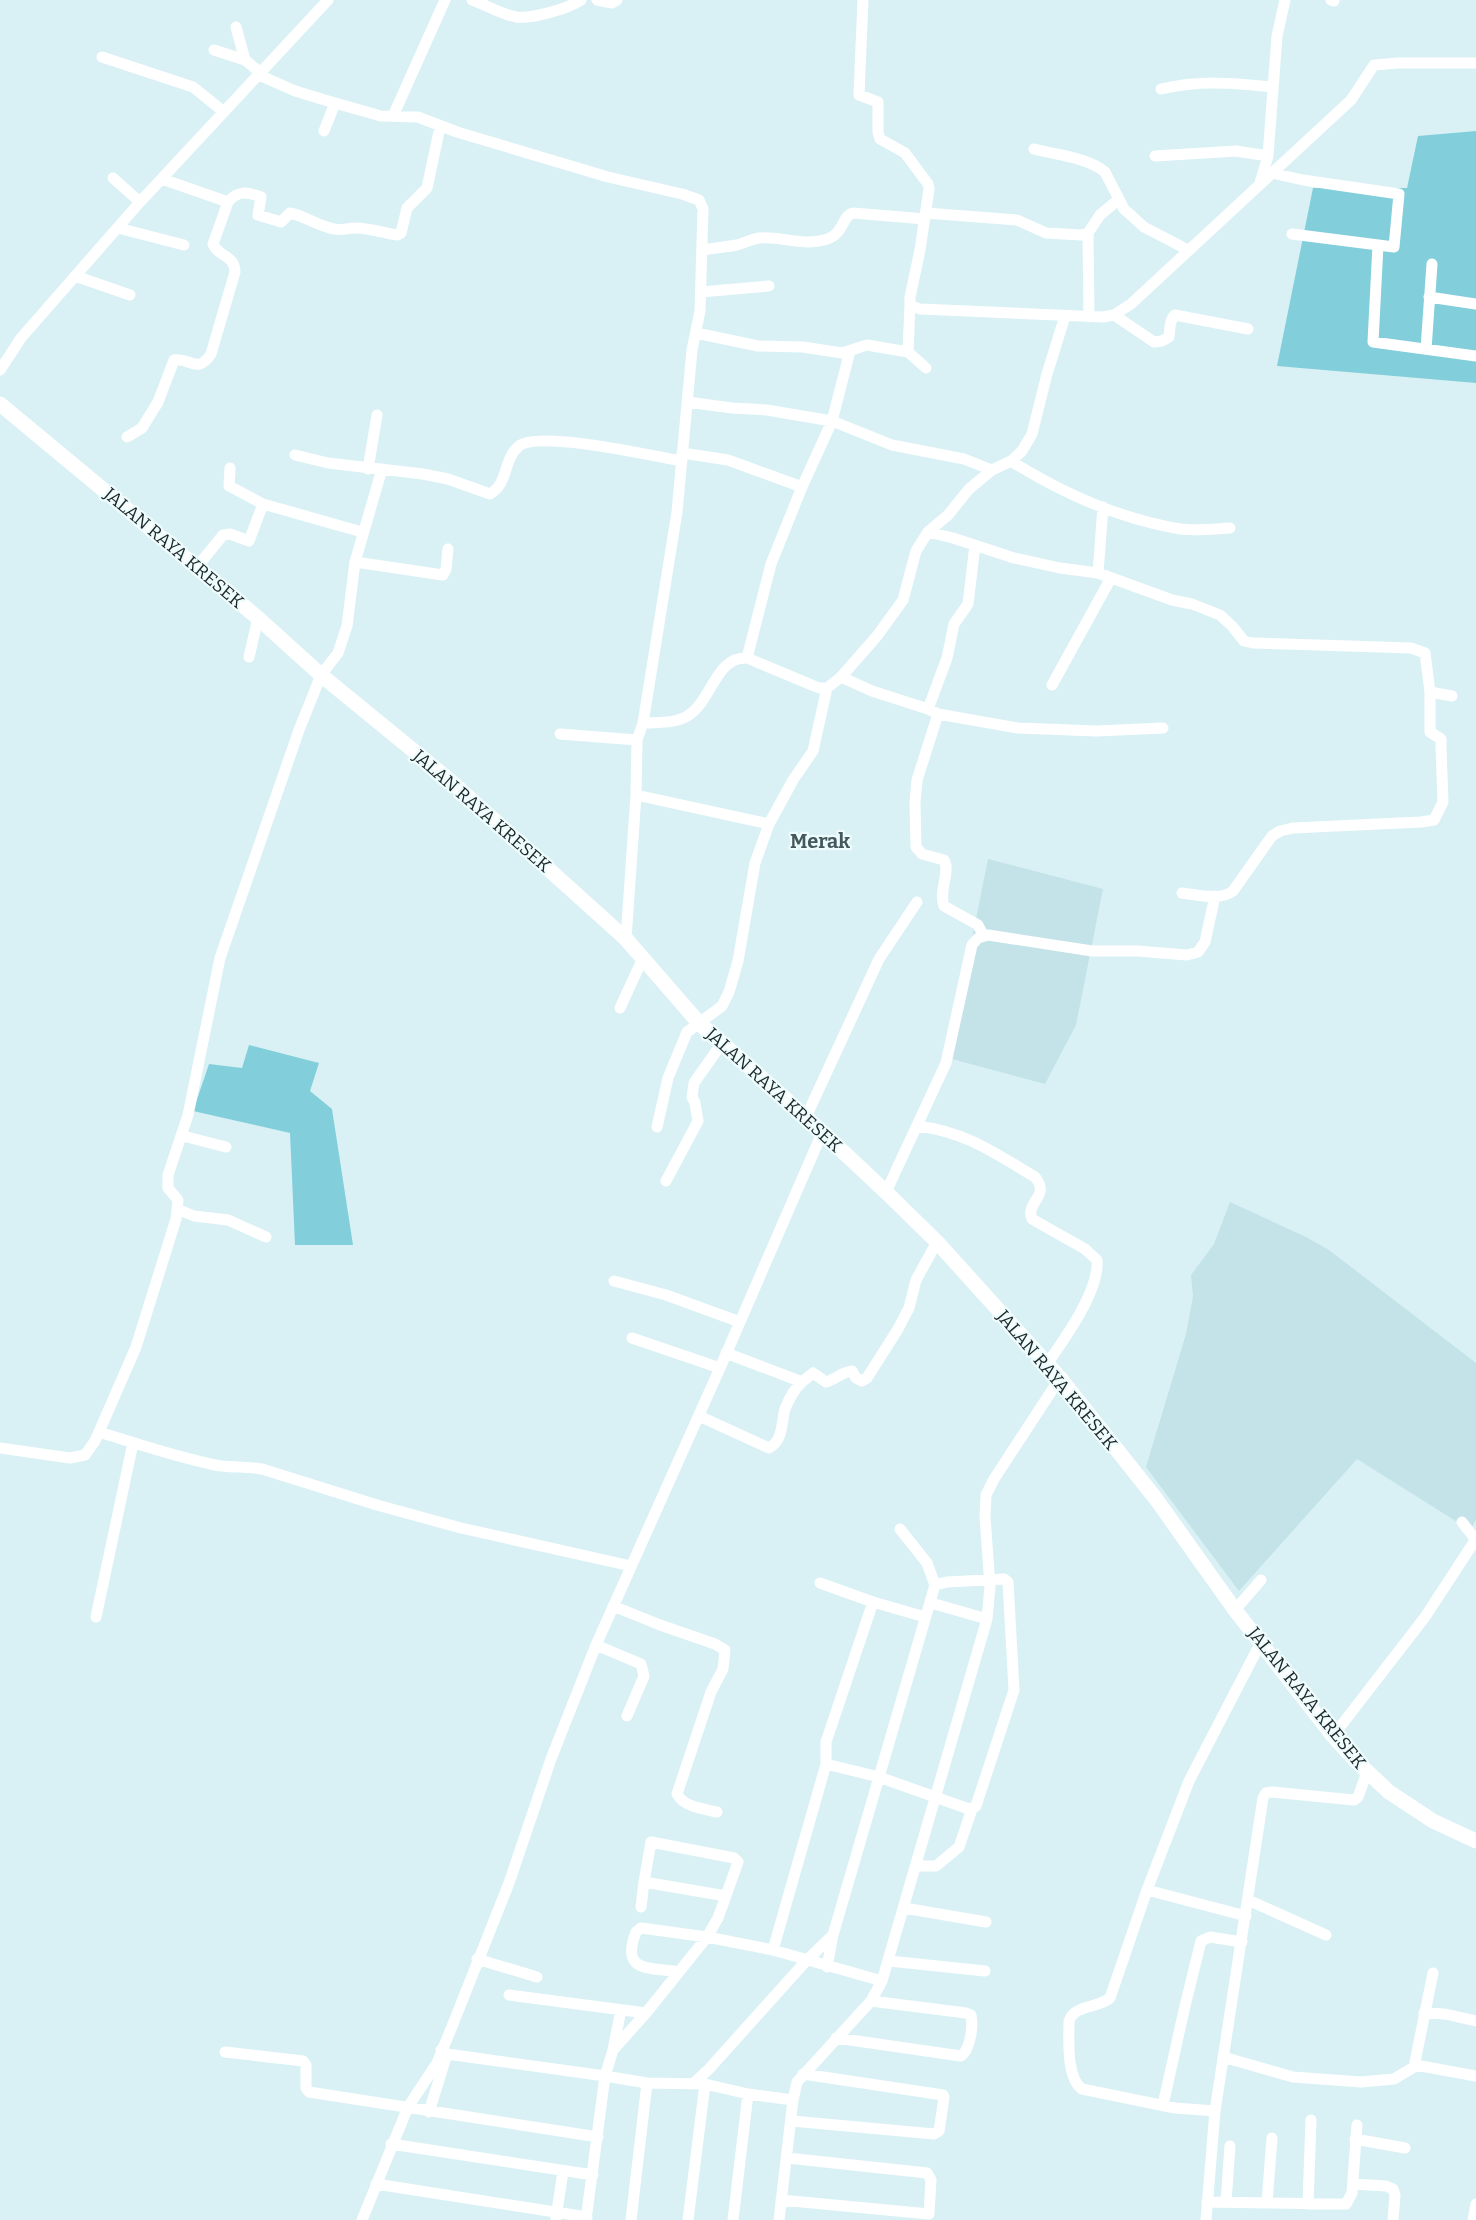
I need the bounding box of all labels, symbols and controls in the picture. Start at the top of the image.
street label: JALAN RAYA KRESEK [99,482,249,613]
street label: JALAN RAYA KRESEK [408,744,556,877]
district label: Merak [790,829,850,853]
street label: JALAN RAYA KRESEK [701,1022,847,1157]
street label: JALAN RAYA KRESEK [991,1305,1122,1455]
street label: JALAN RAYA KRESEK [1243,1622,1371,1773]

